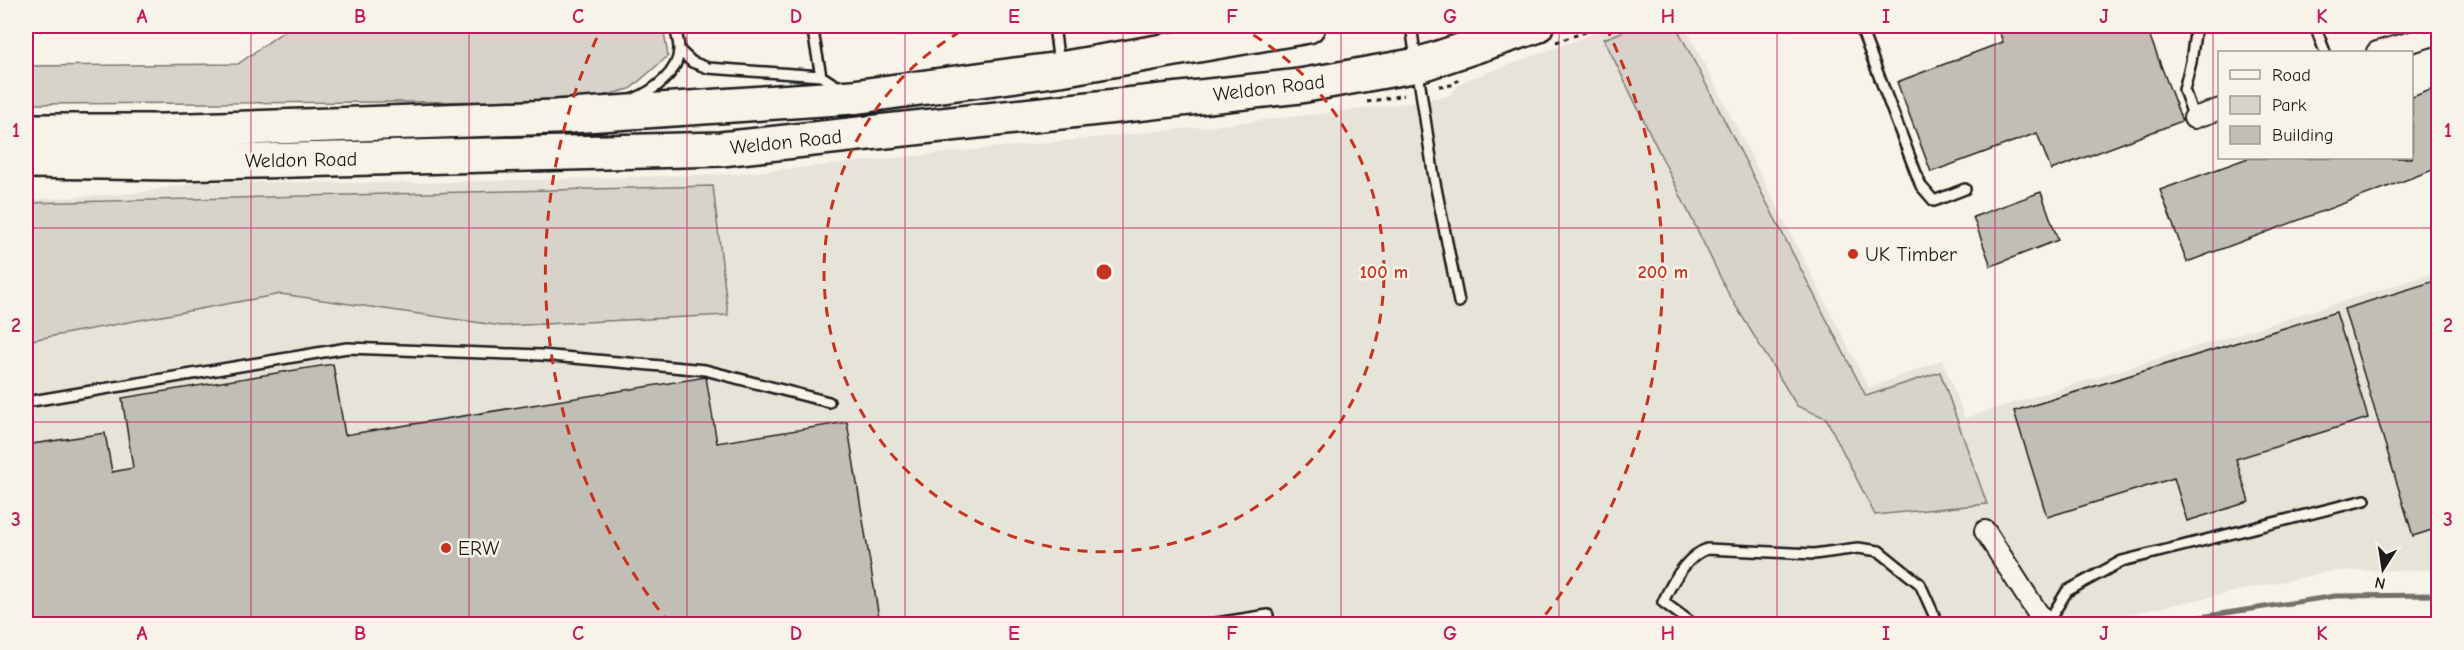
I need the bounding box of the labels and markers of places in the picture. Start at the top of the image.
place label: UK Timber [1865,243,1957,266]
marker: UK Timber [1846,247,1860,261]
centre of rings [1094,262,1114,282]
place label: ERW [458,537,500,560]
marker: ERW [439,541,453,555]

